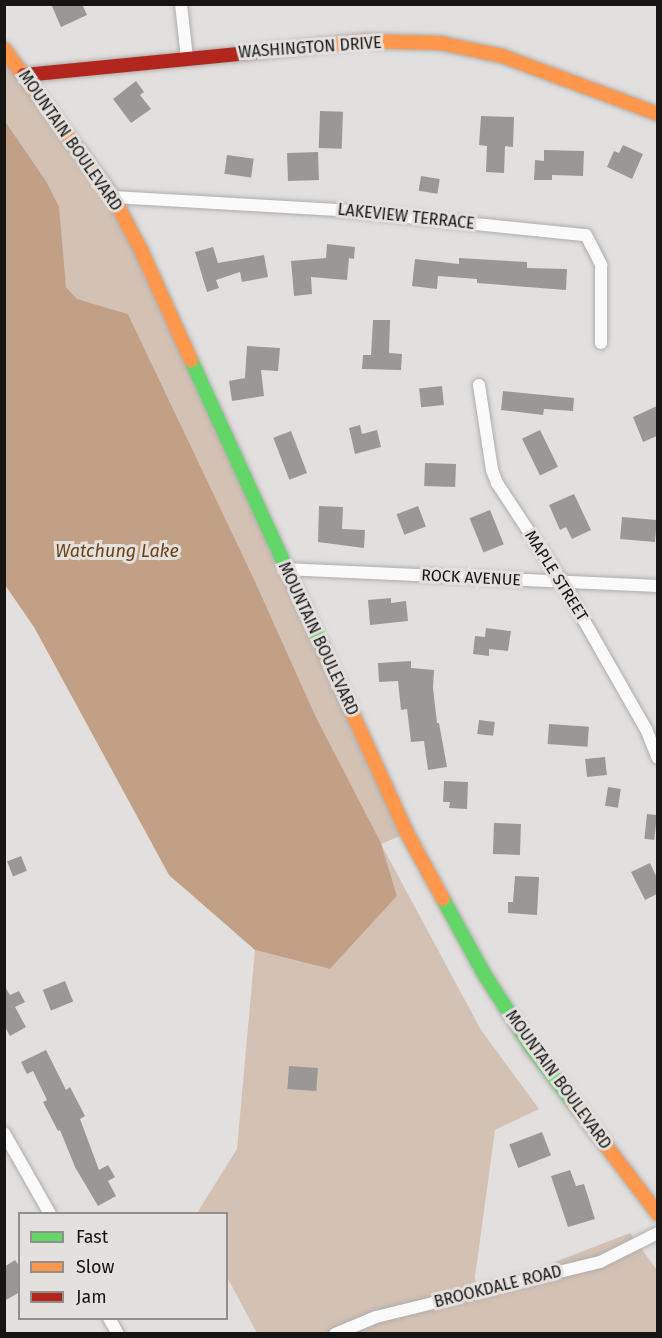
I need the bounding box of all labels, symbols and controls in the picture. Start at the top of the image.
street label: WASHINGTON DRIVE [238,33,382,63]
street label: MOUNTAIN BOULEVARD [14,67,126,215]
street label: LAKEVIEW TERRACE [337,200,475,234]
street label: MAPLE STREET [520,527,592,625]
water label: Watchung Lake [55,540,179,562]
street label: MOUNTAIN BOULEVARD [274,559,362,719]
street label: ROCK AVENUE [421,566,521,590]
street label: MOUNTAIN BOULEVARD [501,1007,615,1153]
legend [18,1212,228,1320]
text: Fast [76,1226,108,1248]
text: Slow [76,1256,114,1278]
street label: BROOKDALE ROAD [432,1262,564,1312]
text: Jam [76,1286,107,1308]

